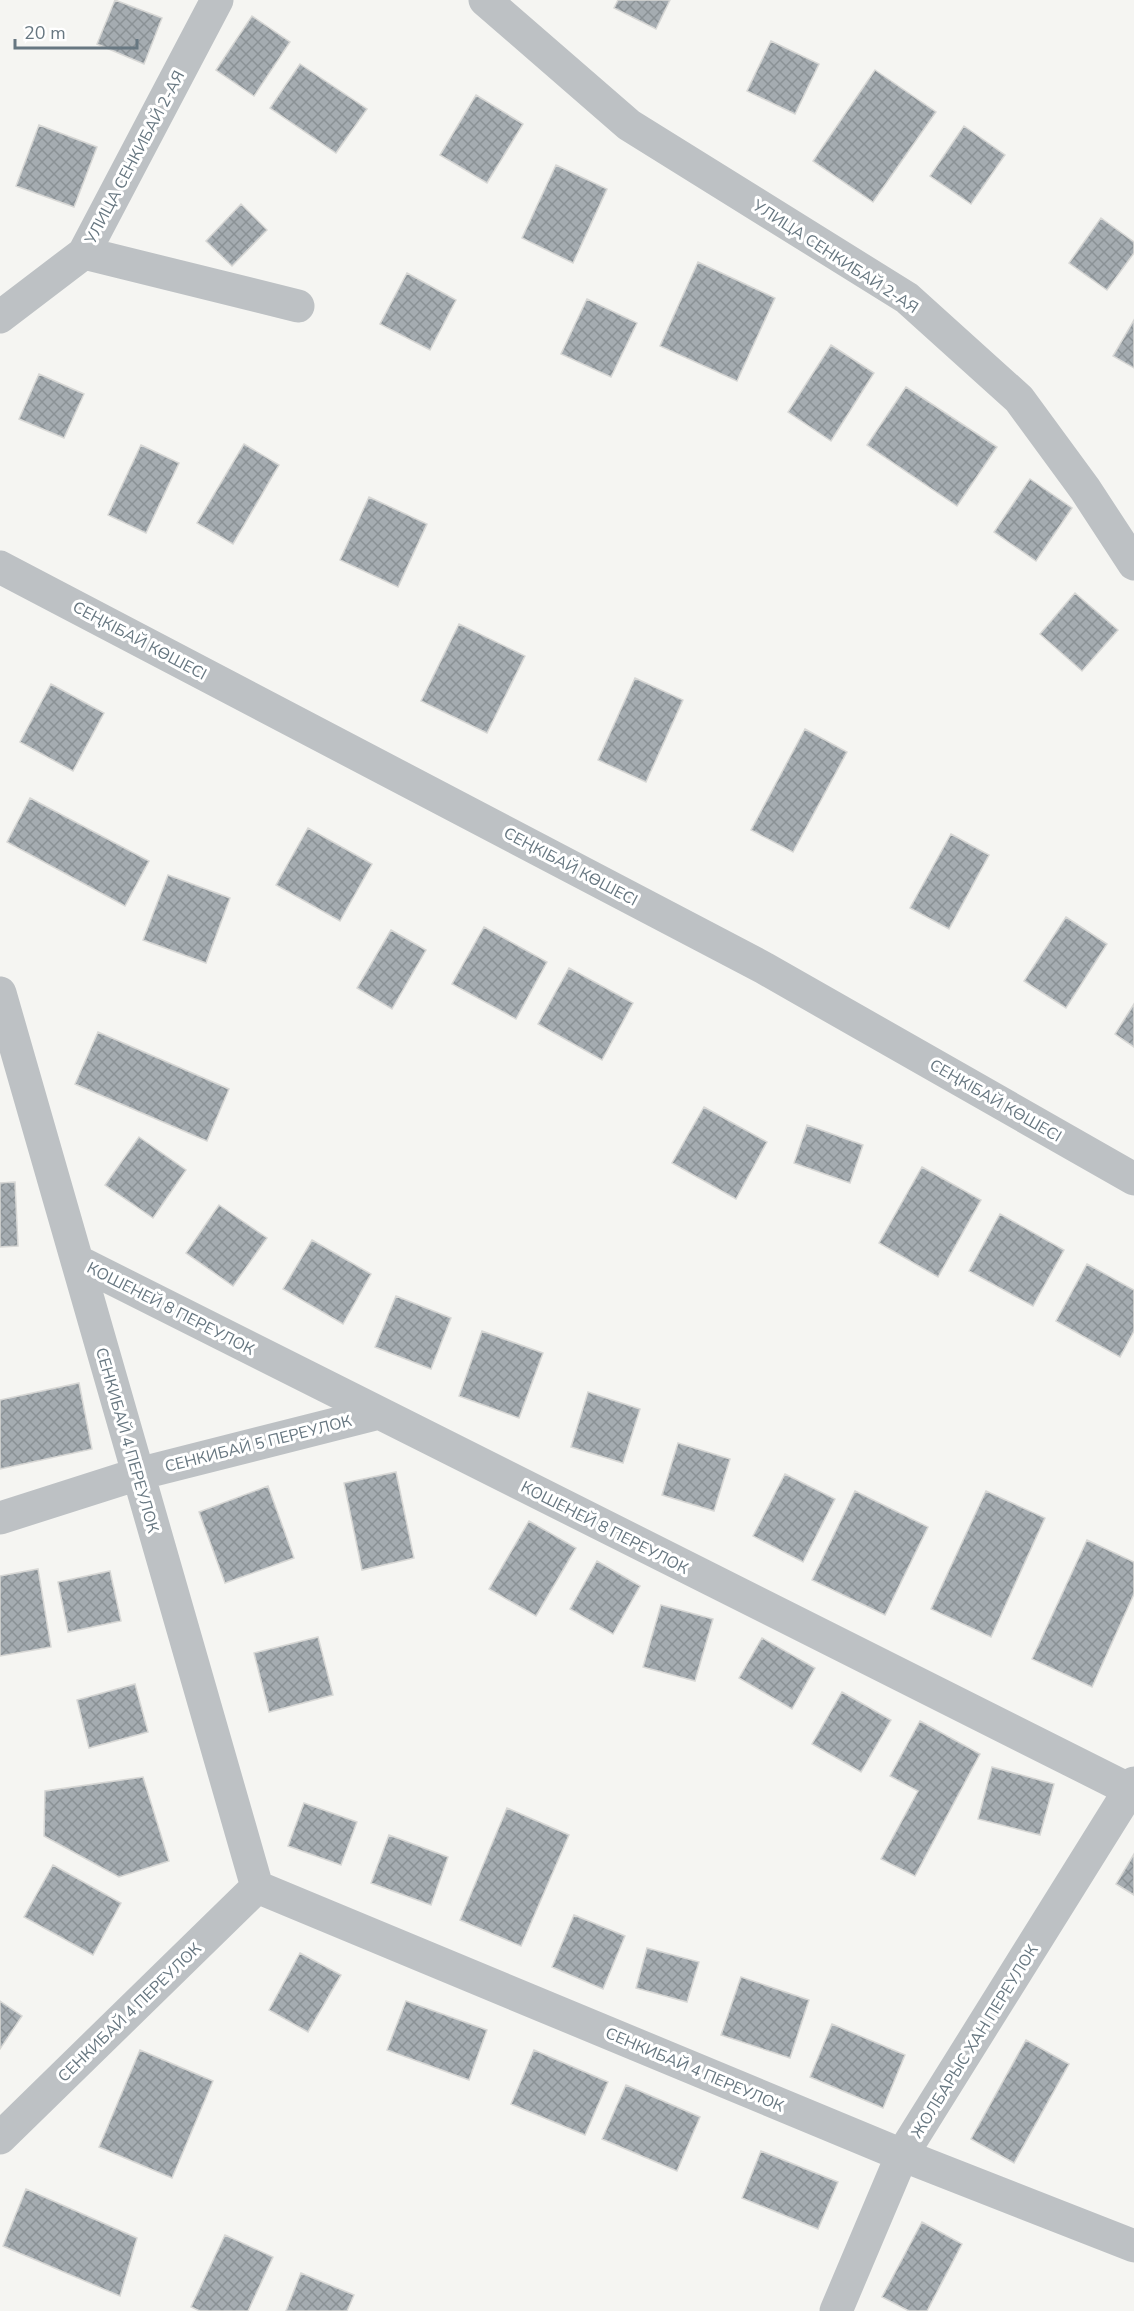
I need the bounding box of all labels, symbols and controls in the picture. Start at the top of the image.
scale bar [15,12,136,50]
text: 20 m [24,21,66,45]
street label: УЛИЦА СЕНКИБАЙ 2-АЯ [79,67,190,249]
street label: УЛИЦА СЕНКИБАЙ 2-АЯ [747,194,923,319]
street label: СЕҢКІБАЙ КӨШЕСІ [69,596,210,686]
street label: СЕҢКІБАЙ КӨШЕСІ [500,822,641,912]
street label: СЕҢКІБАЙ КӨШЕСІ [926,1054,1065,1148]
street label: КОШЕНЕЙ 8 ПЕРЕУЛОК [83,1257,259,1361]
street label: СЕНКИБАЙ 4 ПЕРЕУЛОК [90,1345,164,1536]
street label: СЕНКИБАЙ 5 ПЕРЕУЛОК [163,1410,355,1478]
street label: КОШЕНЕЙ 8 ПЕРЕУЛОК [517,1476,693,1580]
street label: СЕНКИБАЙ 4 ПЕРЕУЛОК [53,1938,207,2087]
street label: ЖОЛБАРЫС ХАН ПЕРЕУЛОК [906,1940,1044,2142]
street label: СЕНКИБАЙ 4 ПЕРЕУЛОК [602,2022,788,2118]

